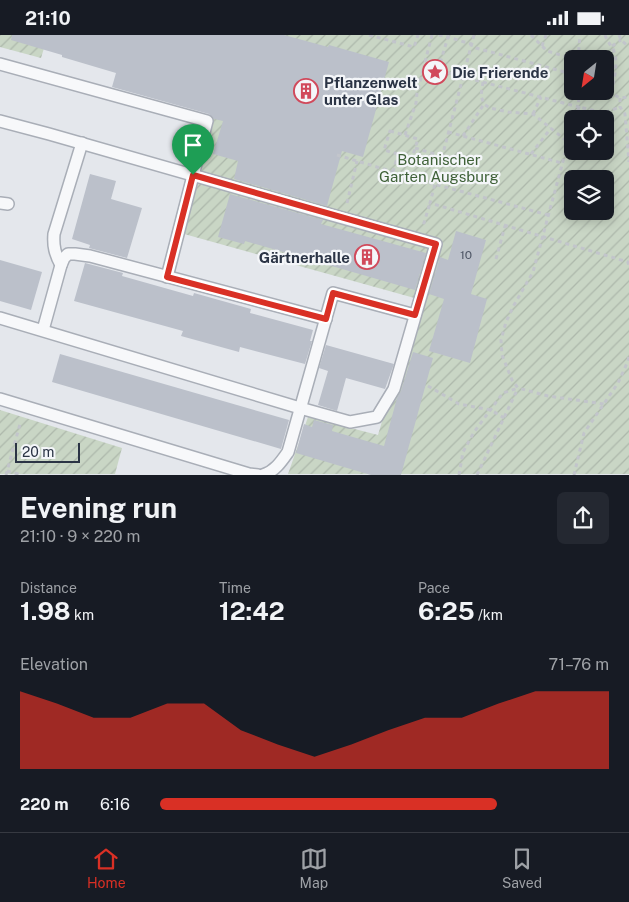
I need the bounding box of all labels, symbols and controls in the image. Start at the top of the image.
text: 21:10 [25,7,71,29]
north arrow [564,50,614,100]
map controls [564,50,614,220]
place icon: Die Frierende [422,59,448,85]
place label: Die Frierende [452,64,548,81]
place label: Pflanzenwelt unter Glas [324,74,418,108]
building icon: Pflanzenwelt unter Glas [293,78,319,104]
button: locate [564,110,614,160]
pin [172,124,214,175]
icon: arrive [179,131,207,159]
park label: Botanischer Garten Augsburg [379,151,499,185]
button: layers [564,170,614,220]
building icon: Gärtnerhalle [354,244,380,270]
house number: 10 [460,248,472,262]
place label: Gärtnerhalle [259,249,350,266]
scale bar [15,439,80,463]
text: 20 m [22,444,54,460]
text: Evening run [20,491,177,524]
button: share [557,492,609,544]
text: 21:10 · 9 × 220 m [20,527,140,546]
text: Distance [20,580,77,596]
text: Time [219,580,251,596]
text: Pace [418,580,450,596]
text: 1.98 [20,596,71,626]
text: 12:42 [219,596,285,626]
text: 6:25 [418,596,475,626]
text: km [71,607,94,623]
text: /km [475,607,503,623]
text: Elevation [20,655,88,674]
text: 71–76 m [549,655,609,674]
text: 220 m [20,795,69,814]
text: 6:16 [100,795,130,814]
tab: Home [87,845,126,891]
tab: Map [300,845,328,891]
tab: Saved [502,845,542,891]

